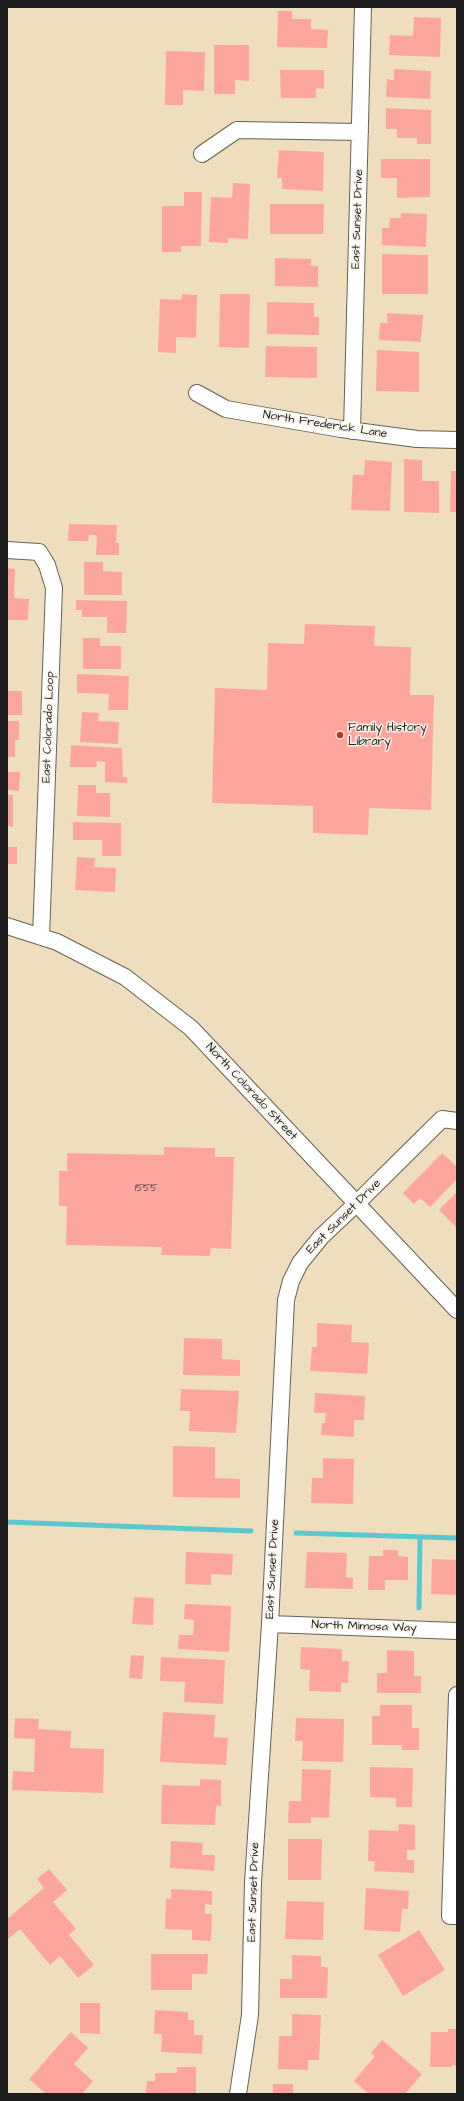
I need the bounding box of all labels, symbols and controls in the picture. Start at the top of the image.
street label: East Sunset Drive [349,169,367,269]
street label: North Frederick Lane [262,408,388,442]
street label: East Colorado Loop [40,671,58,783]
place label: Family History Library [348,721,427,749]
marker: Family History Library [335,730,345,740]
street label: North Colorado Street [202,1040,300,1144]
street label: East Sunset Drive [304,1177,384,1257]
house number: 1555 [135,1183,157,1195]
street label: East Sunset Drive [263,1519,283,1619]
street label: North Mimosa Way [311,1618,417,1636]
street label: East Sunset Drive [245,1842,263,1942]

